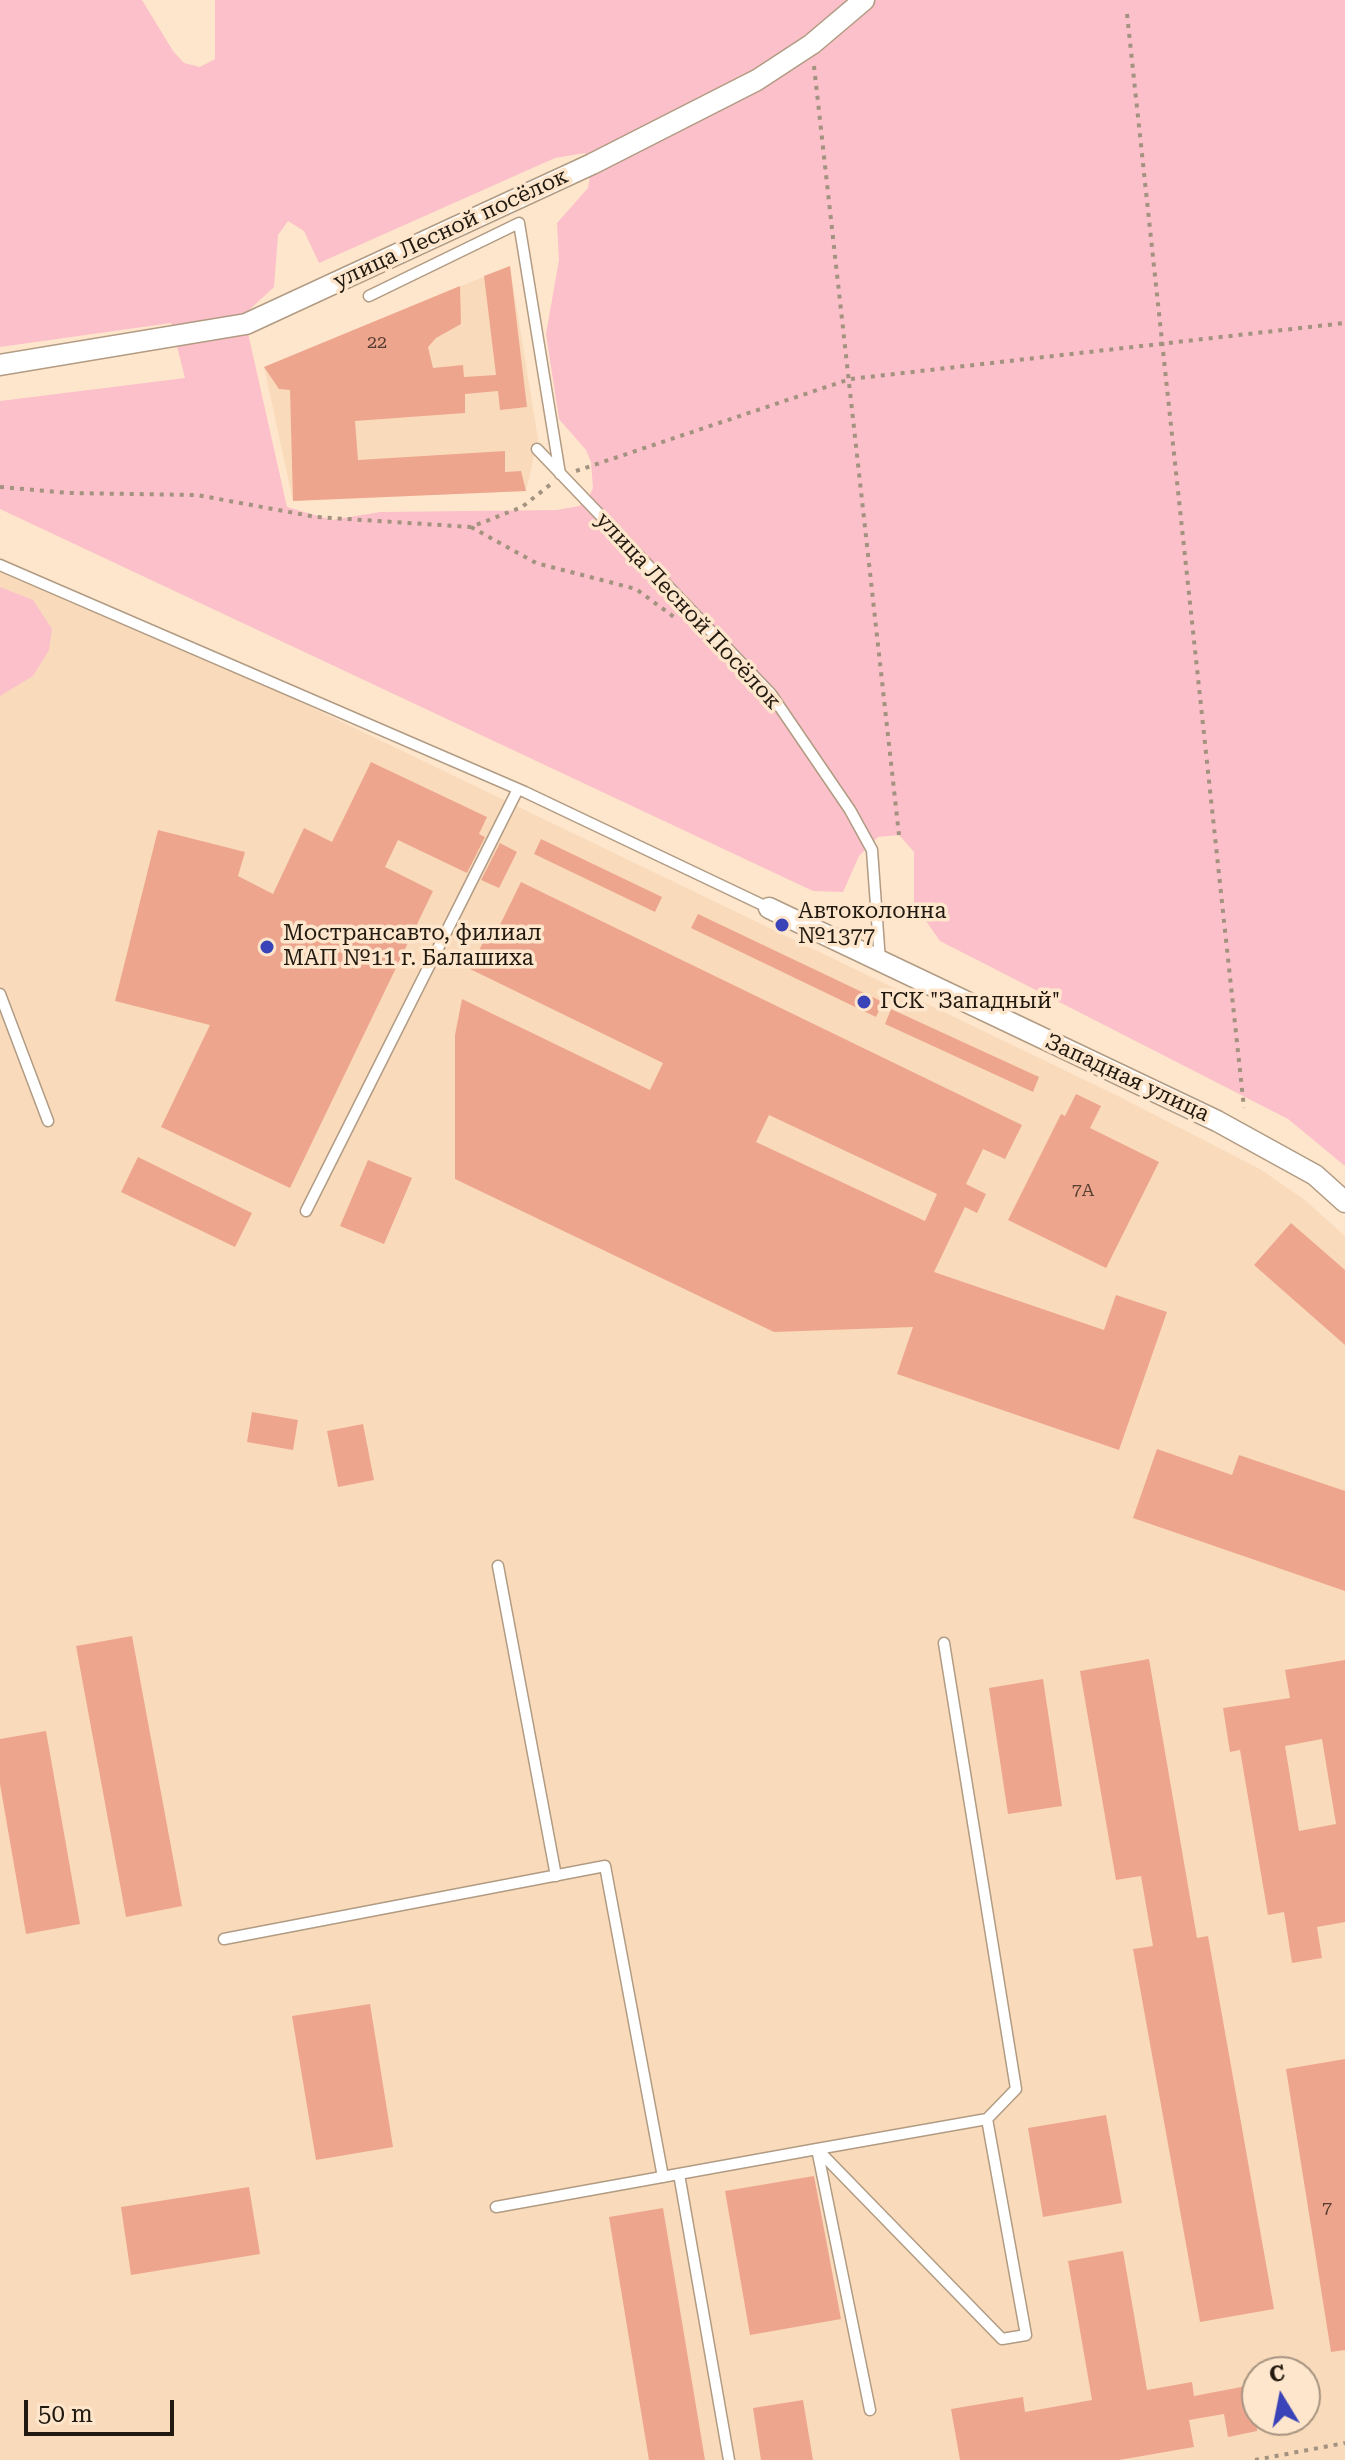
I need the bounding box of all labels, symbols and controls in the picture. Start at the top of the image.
street label: улица Лесной посёлок [329,163,573,295]
house number: 22 [367,332,387,354]
street label: улица Лесной Посёлок [590,507,786,715]
place label: Автоколонна №1377 [798,899,946,950]
marker: Автоколонна №1377 [773,916,791,934]
place label: Мострансавто, филиал МАП №11 г. Балашиха [283,921,542,972]
marker: Мострансавто, филиал МАП №11 г. Балашиха [258,938,276,956]
place label: ГСК "Западный" [880,989,1060,1015]
marker: ГСК "Западный" [855,993,873,1011]
street label: Западная улица [1041,1028,1213,1128]
house number: 7А [1072,1180,1094,1202]
house number: 7 [1322,2198,1332,2220]
north arrow [1241,2356,1321,2436]
text: С [1267,2360,1287,2387]
scale bar [28,2384,178,2434]
text: 50 m [38,2400,93,2428]

